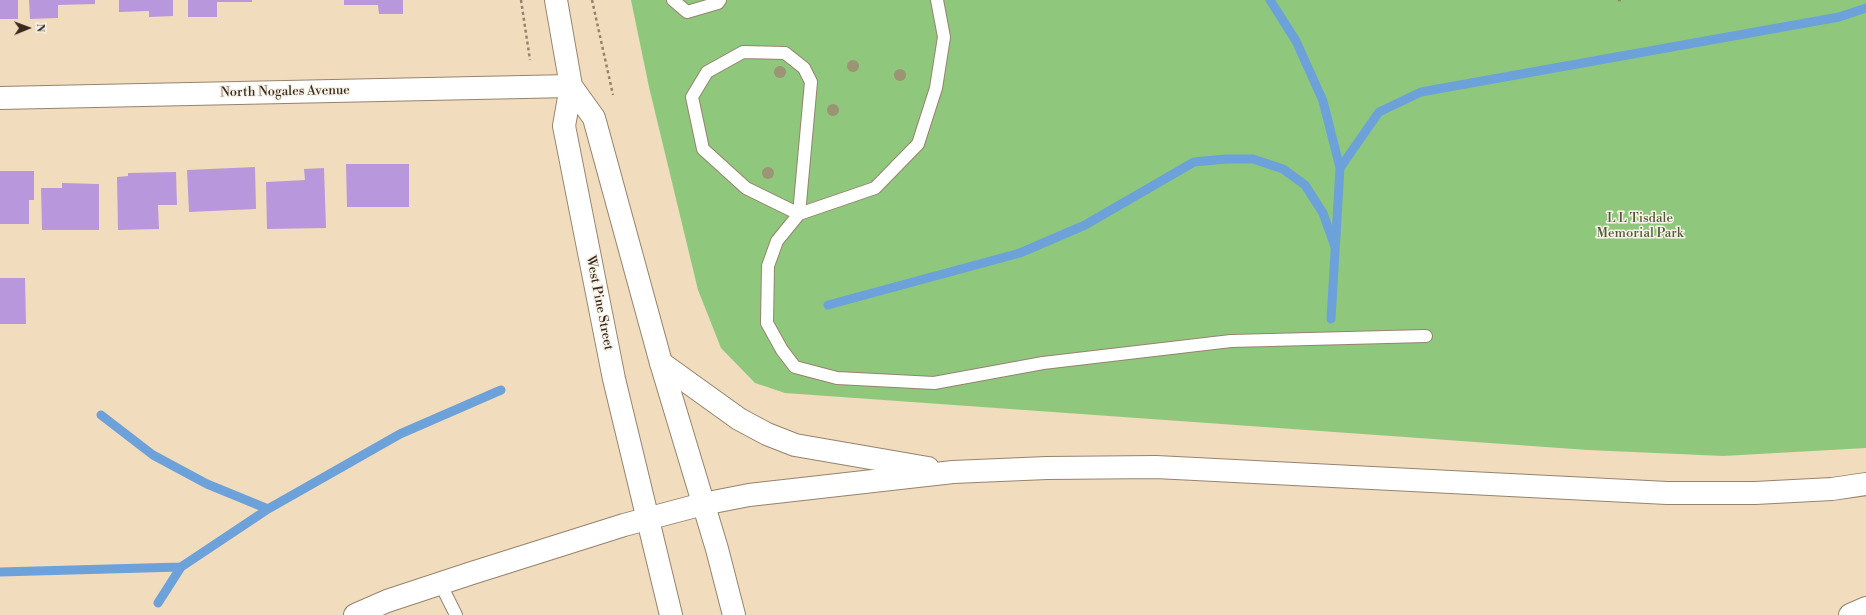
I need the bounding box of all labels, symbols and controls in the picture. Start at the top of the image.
north arrow [8,8,48,48]
text: N [33,23,47,32]
street label: North Nogales Avenue [220,83,350,101]
park label: L L Tisdale Memorial Park [1596,211,1684,242]
street label: West Pine Street [582,254,616,352]

